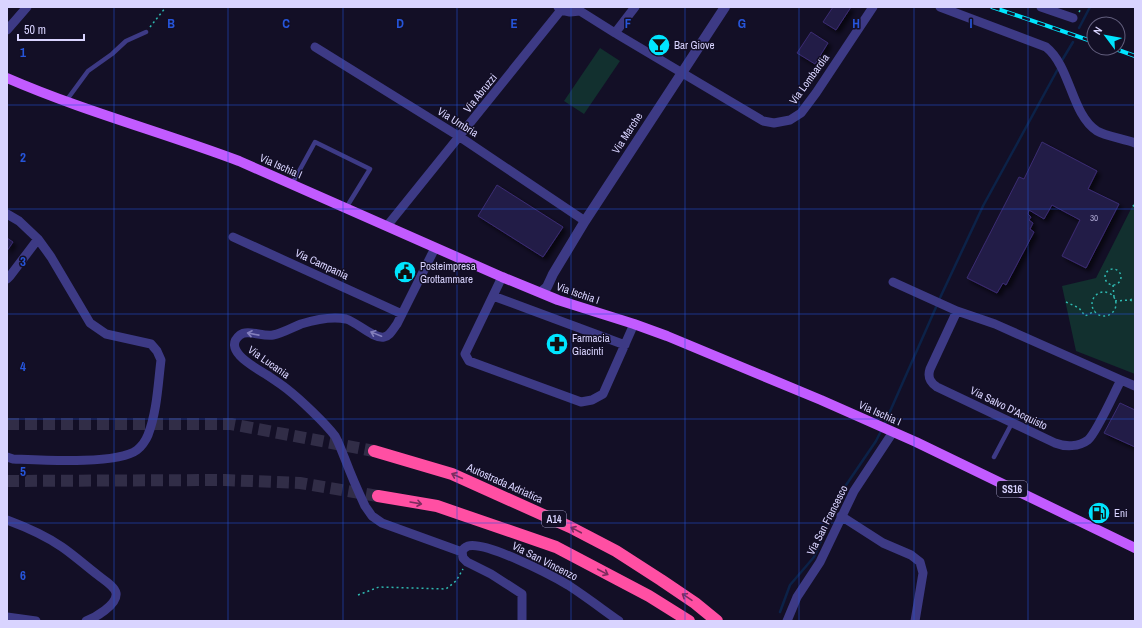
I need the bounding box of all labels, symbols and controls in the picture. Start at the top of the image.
text: B [167,15,175,32]
text: C [282,15,290,32]
text: D [396,15,404,32]
text: E [510,15,518,32]
text: F [625,15,632,32]
text: G [738,15,746,32]
text: H [852,15,860,32]
text: I [970,15,973,32]
scale bar [18,16,84,42]
north arrow [1086,16,1126,56]
text: 50 m [24,22,46,38]
text: N [1090,24,1105,37]
bar icon: Bar Giove [646,32,672,58]
place label: Bar Giove [674,38,715,52]
text: 1 [20,44,26,61]
street label: Via Lombardia [786,51,832,107]
street label: Via Abruzzi [460,71,500,115]
street label: Via Umbria [435,104,481,140]
street label: Via Marche [609,110,645,156]
text: 2 [20,149,26,166]
street label: Via Ischia I [258,150,304,182]
house number: 30 [1090,212,1098,224]
street label: Via Campania [293,246,351,282]
text: 3 [20,253,26,270]
public building icon: Posteimpresa Grottammare [392,259,418,285]
place label: Posteimpresa Grottammare [420,259,476,286]
street label: Via Ischia I [554,279,602,307]
one-way arrow [246,329,259,337]
one-way arrow [370,330,382,338]
pharmacy icon: Farmacia Giacinti [544,331,570,357]
place label: Farmacia Giacinti [572,331,610,358]
street label: Via Lucania [245,343,293,381]
text: 4 [20,358,26,375]
street label: Via Salvo D'Acquisto [968,383,1050,433]
street label: Via Ischia I [857,397,903,429]
street label: Autostrada Adriatica [464,460,545,506]
text: 5 [20,463,26,480]
one-way arrow [452,472,464,479]
road number: SS16 [997,481,1027,497]
street label: Via San Francesco [803,483,851,557]
one-way arrow [409,499,422,507]
fuel station icon: Eni [1086,500,1112,526]
place label: Eni [1114,506,1128,520]
road number: A14 [542,511,566,527]
one-way arrow [570,525,582,533]
street label: Via San Vincenzo [510,538,580,584]
text: 6 [20,567,26,584]
one-way arrow [597,569,609,576]
one-way arrow [681,593,692,601]

